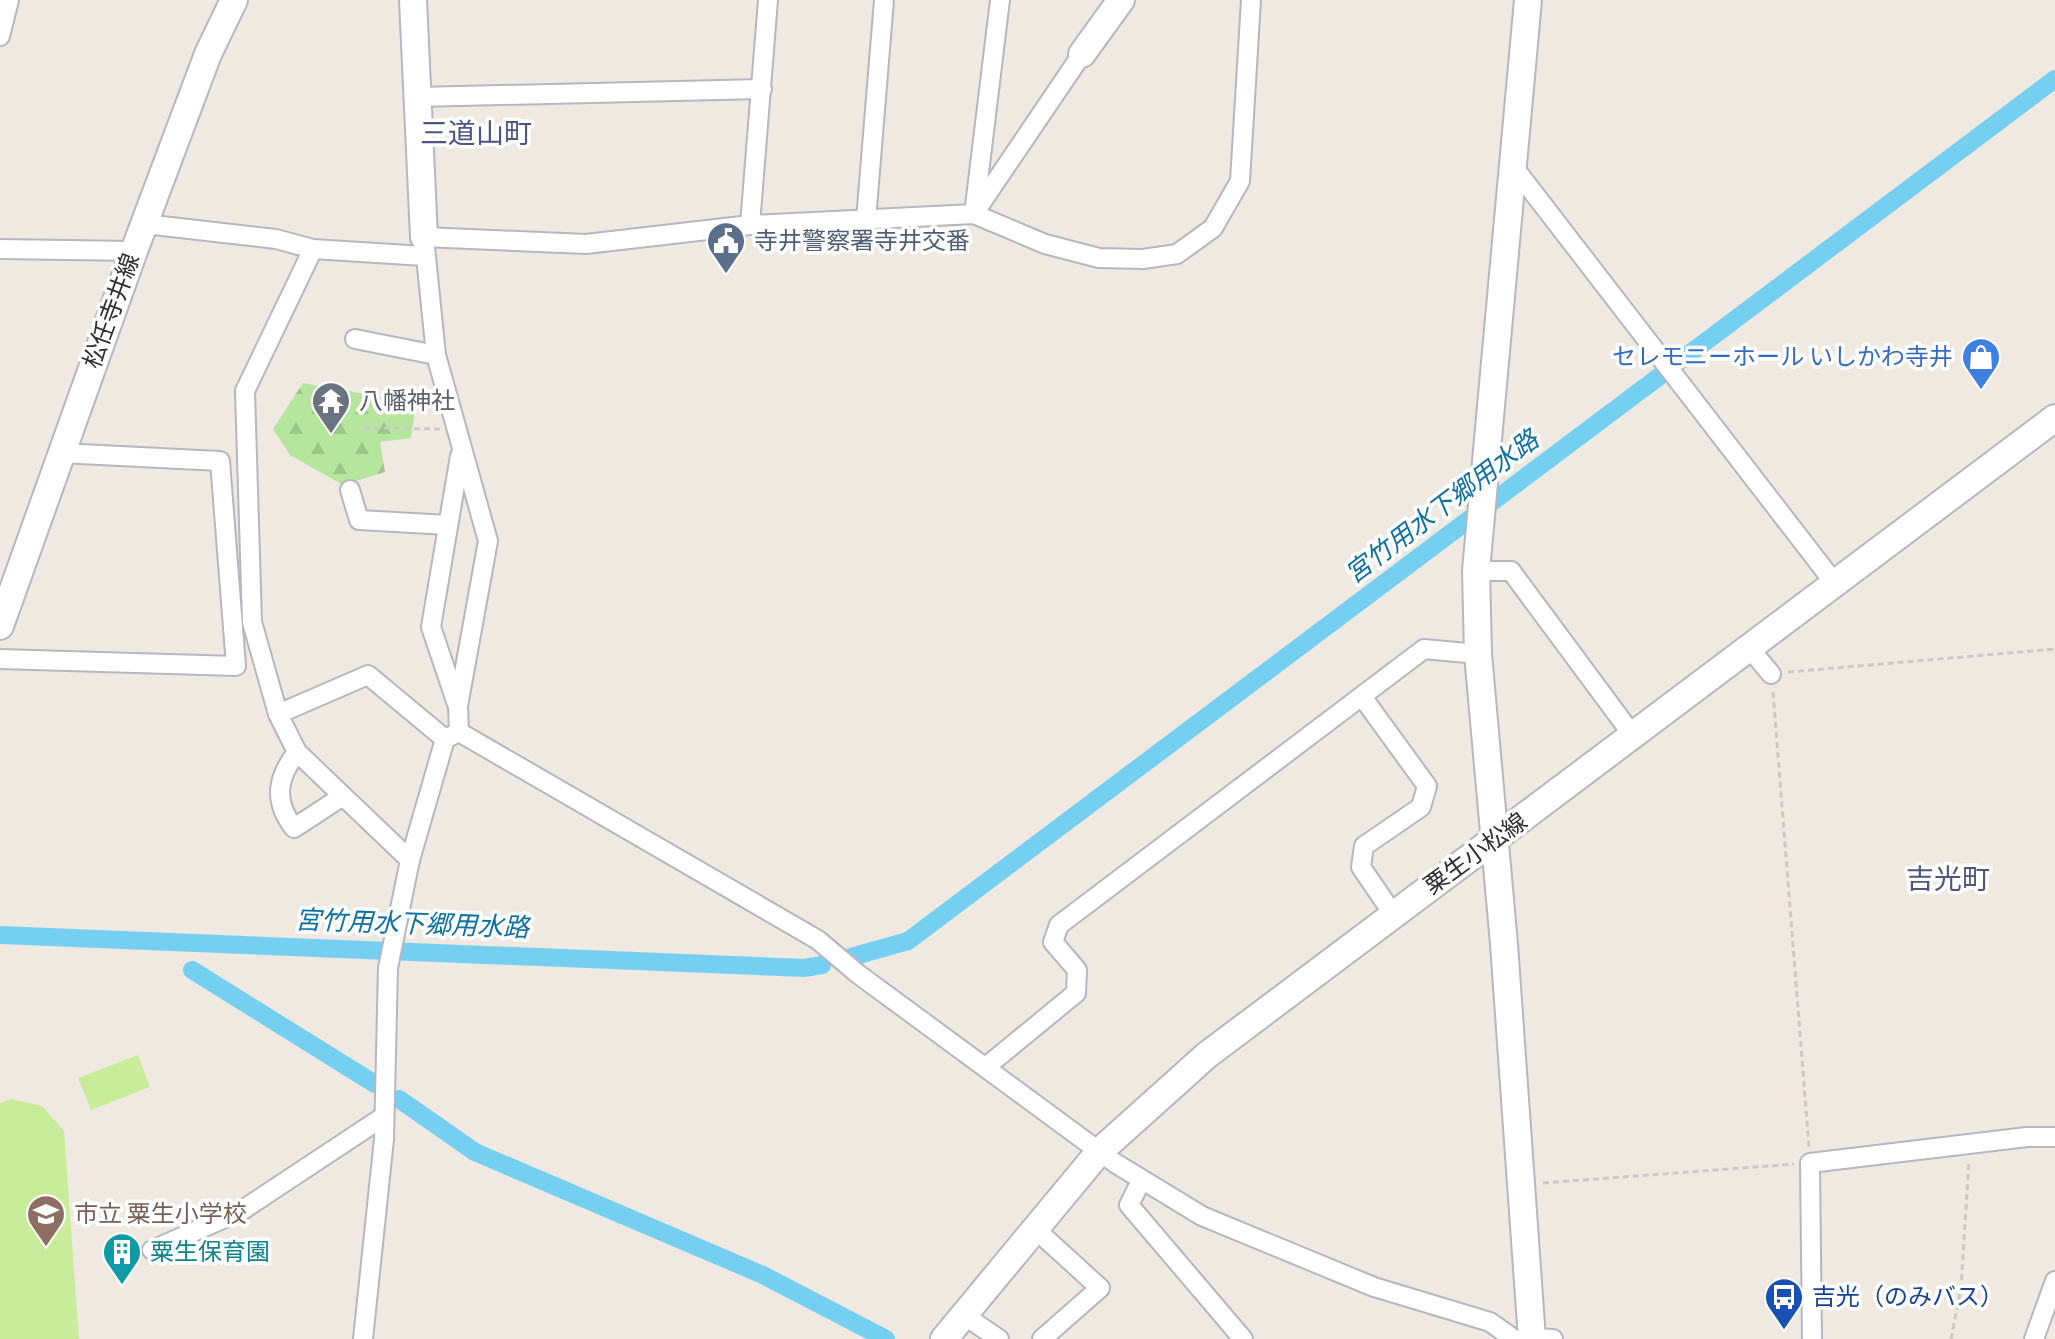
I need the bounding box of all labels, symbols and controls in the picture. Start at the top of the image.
district label: 三道山町 [420,114,532,154]
public building icon: 寺井警察署寺井交番 [705,220,747,275]
place label: 寺井警察署寺井交番 [754,224,970,259]
street label: 松任寺井線 [75,249,149,373]
shop icon: セレモニーホール いしかわ寺井 [1960,336,2002,391]
place label: セレモニーホール いしかわ寺井 [1612,340,1953,375]
temple icon: 八幡神社 [310,380,352,435]
place label: 八幡神社 [359,384,455,419]
water label: 宮竹用水下郷用水路 [1337,421,1548,592]
street label: 粟生小松線 [1417,805,1535,903]
district label: 吉光町 [1906,860,1990,900]
water label: 宮竹用水下郷用水路 [294,901,532,947]
school or university icon: 市立 粟生小学校 [25,1193,67,1248]
place label: 市立 粟生小学校 [74,1197,247,1232]
building icon: 粟生保育園 [101,1231,143,1286]
place label: 粟生保育園 [150,1235,270,1270]
bus stop icon: 吉光（のみバス） [1763,1276,1805,1331]
place label: 吉光（のみバス） [1812,1280,2004,1315]

